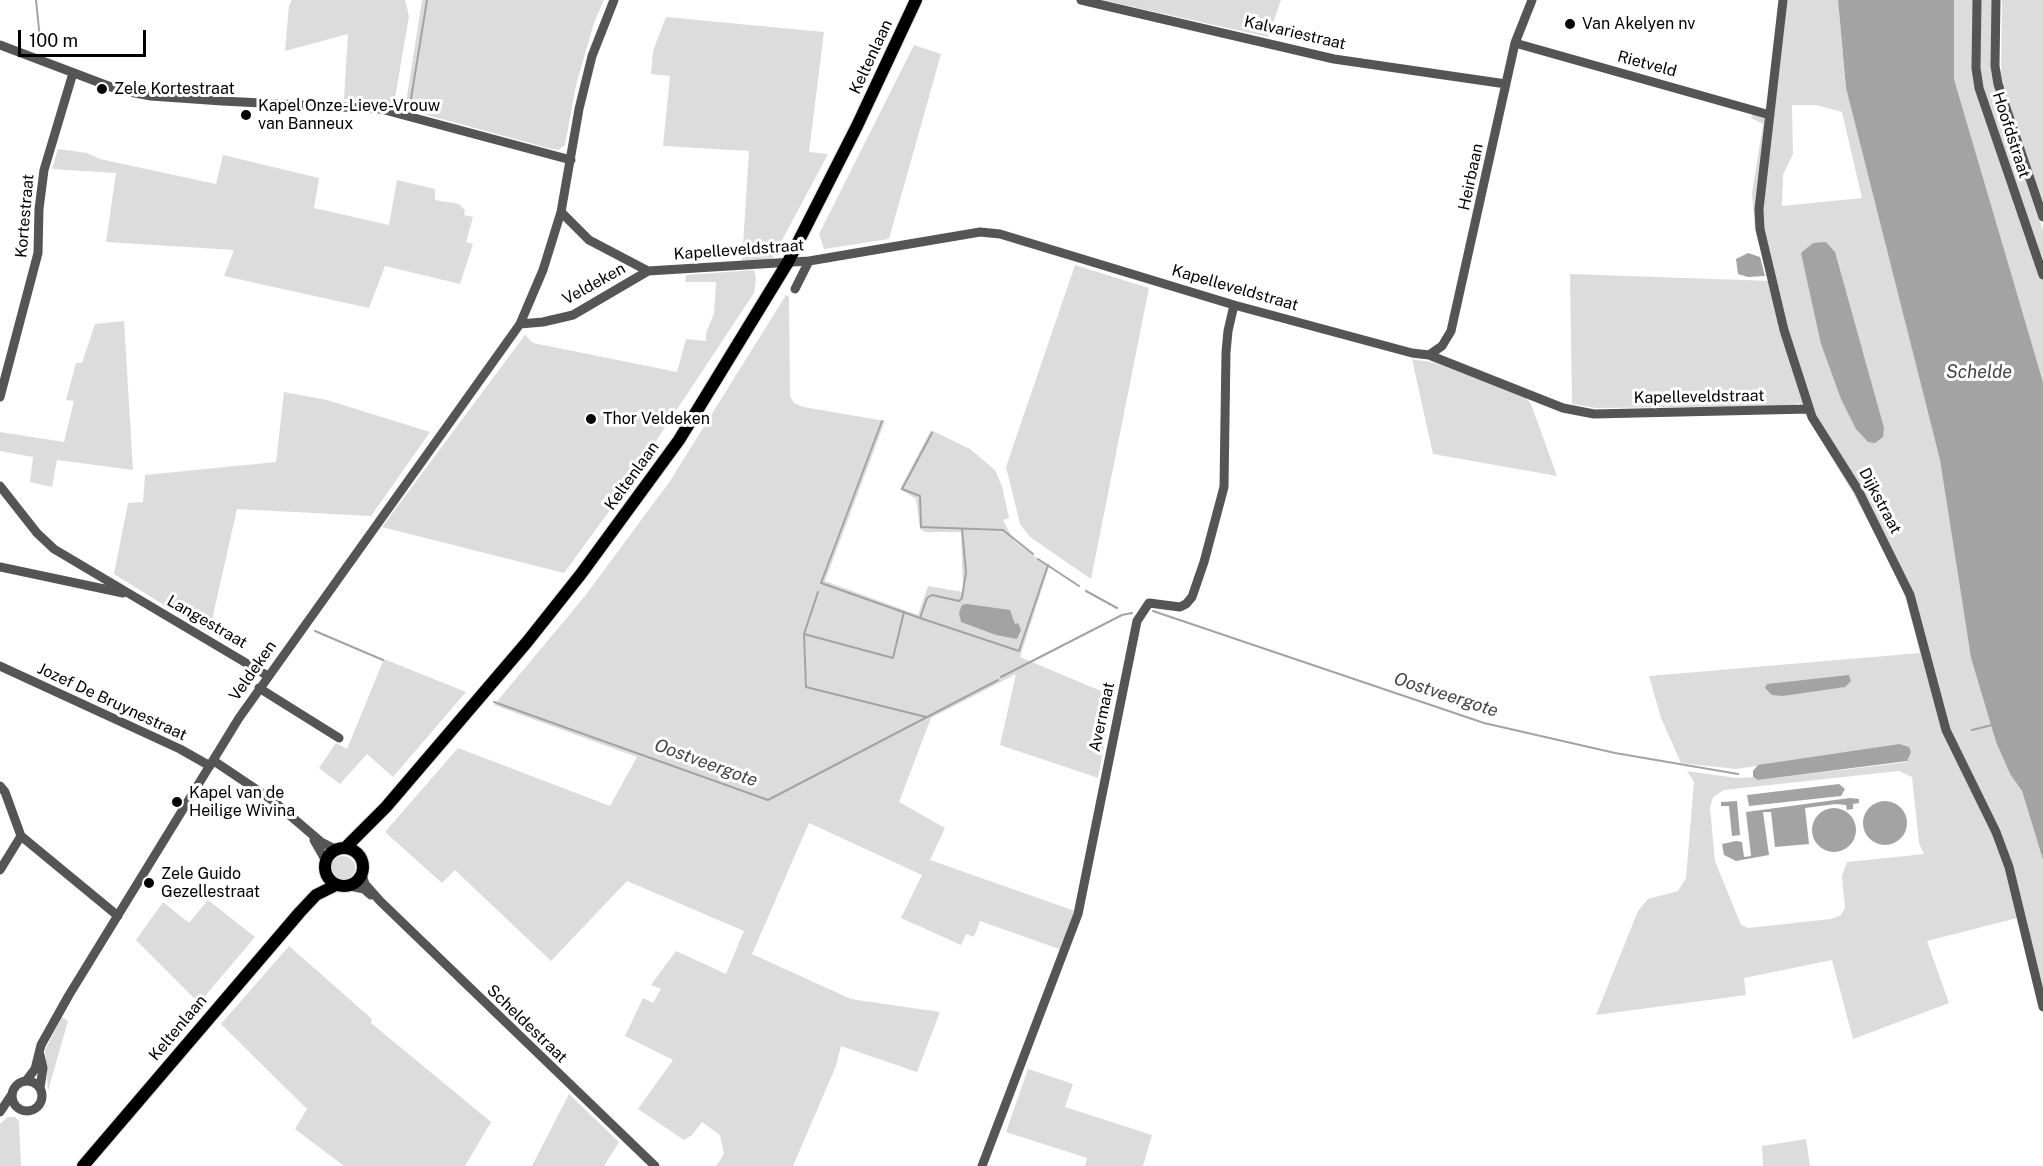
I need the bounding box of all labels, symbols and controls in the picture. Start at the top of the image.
street label: Kalvariestraat [1242,12,1348,54]
place label: Van Akelyen nv [1582,14,1695,34]
street label: Keltenlaan [845,17,897,97]
marker: Van Akelyen nv [1563,17,1577,31]
scale bar [21,18,148,56]
text: 100 m [29,30,78,51]
street label: Rietveld [1615,47,1679,81]
place label: Zele Kortestraat [114,79,235,99]
marker: Zele Kortestraat [95,82,109,96]
street label: Hoofdstraat [1988,90,2034,180]
place label: Kapel Onze-Lieve-Vrouw van Banneux [258,96,440,134]
marker: Kapel Onze-Lieve-Vrouw van Banneux [239,108,253,122]
street label: Heirbaan [1455,142,1487,212]
street label: Kortestraat [12,173,38,259]
street label: Kapelleveldstraat [673,236,805,264]
street label: Veldeken [559,259,629,309]
street label: Kapelleveldstraat [1169,261,1301,315]
water label: Schelde [1946,361,2012,383]
street label: Kapelleveldstraat [1633,386,1765,408]
place label: Thor Veldeken [603,409,710,429]
marker: Thor Veldeken [584,412,598,426]
street label: Keltenlaan [601,438,663,514]
street label: Dijkstraat [1855,465,1905,537]
street label: Langestraat [163,591,251,653]
street label: Veldeken [225,637,281,705]
street label: Jozef De Bruynestraat [34,659,190,745]
water label: Oostveergote [1391,668,1501,722]
street label: Avermaat [1085,680,1119,754]
water label: Oostveergote [651,734,761,792]
place label: Kapel van de Heilige Wivina [189,783,295,821]
marker: Kapel van de Heilige Wivina [170,795,184,809]
place label: Zele Guido Gezellestraat [161,864,260,902]
marker: Zele Guido Gezellestraat [142,876,156,890]
street label: Scheldestraat [483,981,571,1067]
street label: Keltenlaan [145,991,211,1065]

